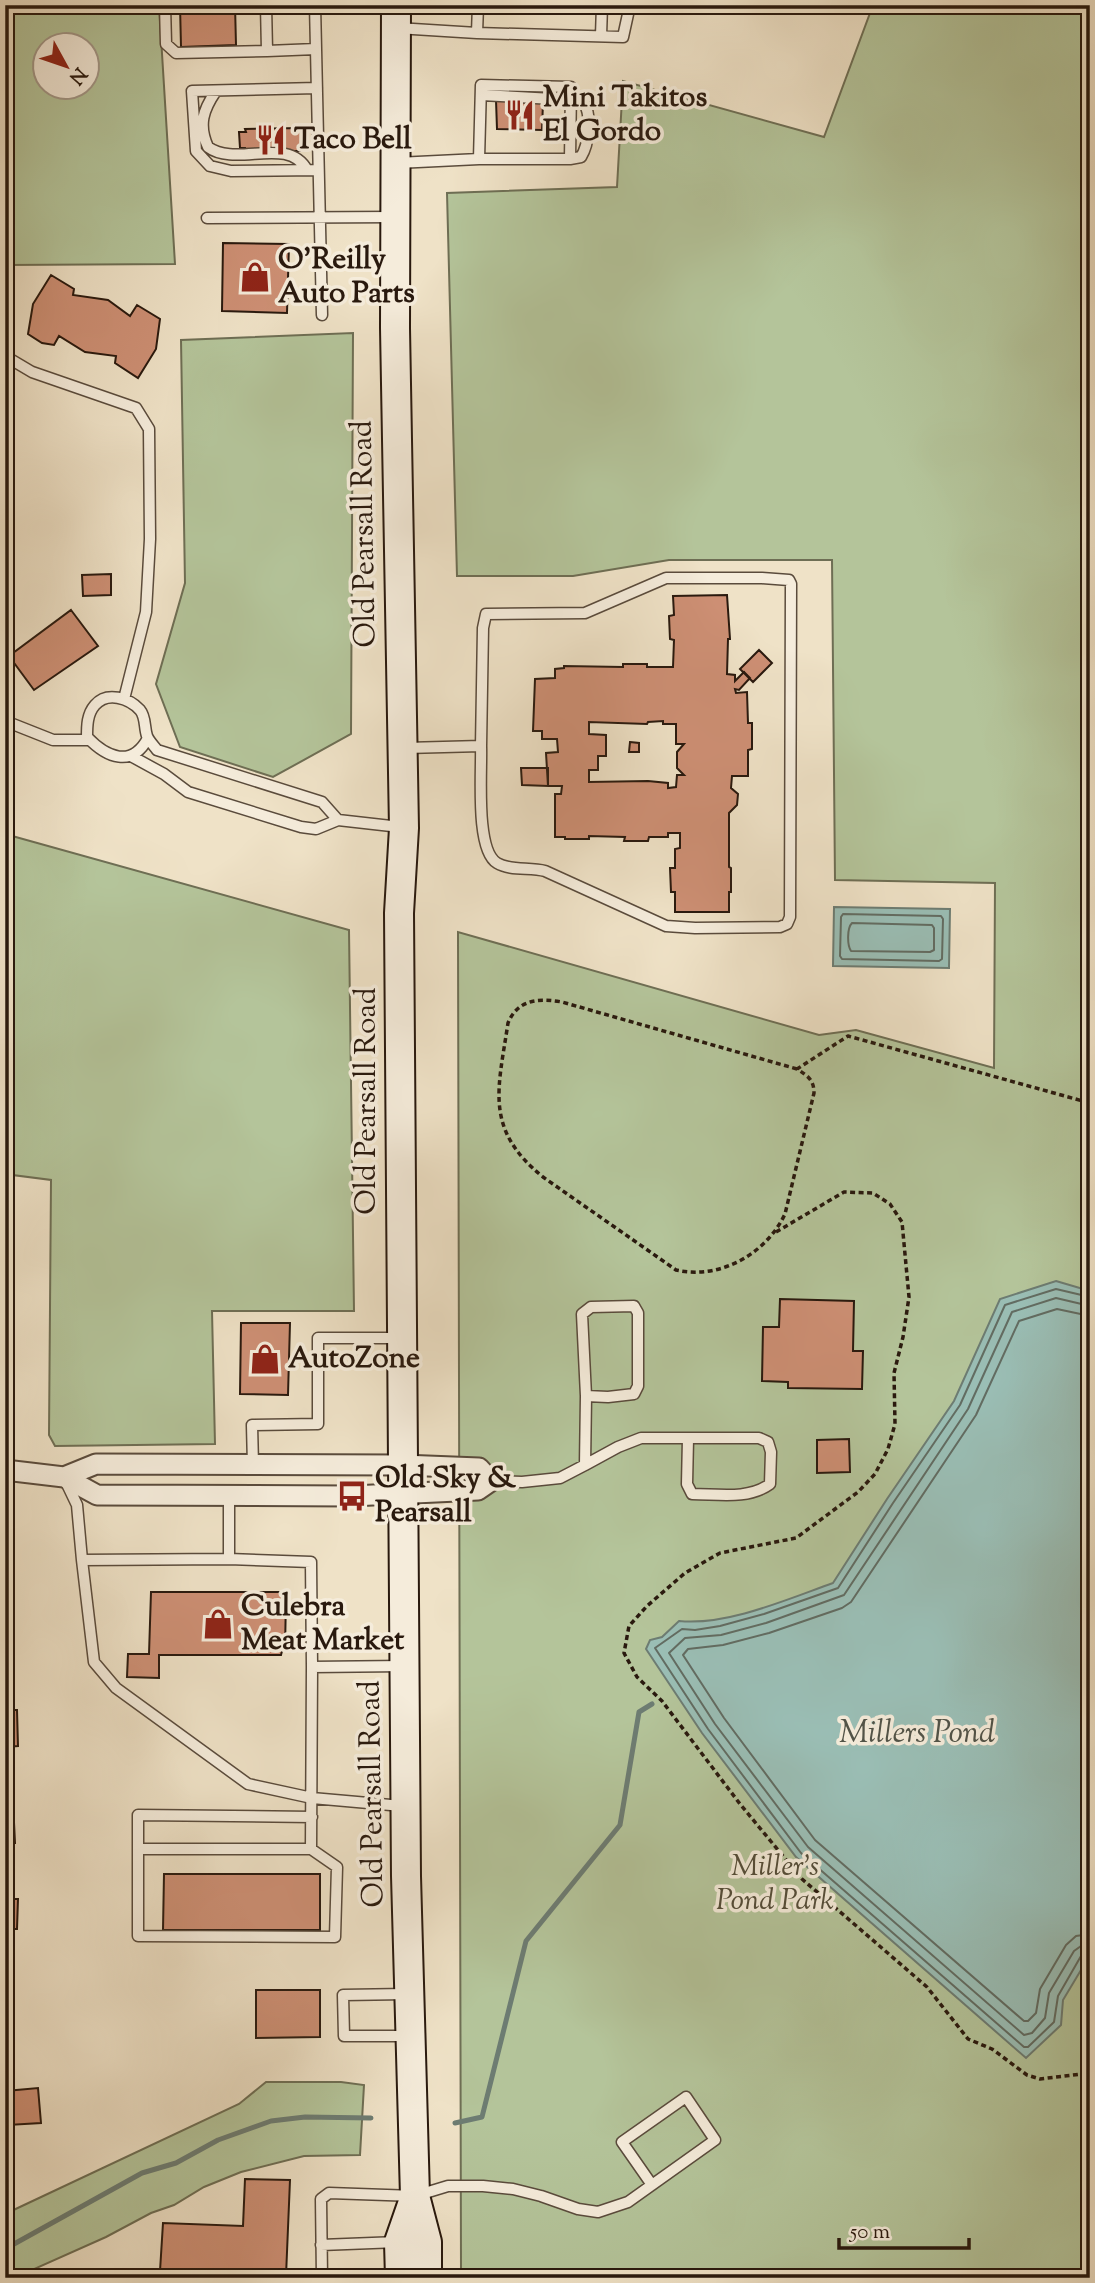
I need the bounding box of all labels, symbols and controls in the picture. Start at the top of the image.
north arrow [32,32,102,102]
text: N [62,61,92,90]
place label: Mini Takitos El Gordo [543,77,707,154]
restaurant icon: Mini Takitos El Gordo [503,98,537,132]
place label: Taco Bell [294,119,412,162]
restaurant icon: Taco Bell [254,123,288,157]
place label: O'Reilly Auto Parts [278,239,415,316]
shop icon: O'Reilly Auto Parts [238,260,272,294]
street label: Old Pearsall Road [342,420,388,648]
street label: Old Pearsall Road [346,987,389,1215]
place label: AutoZone [288,1338,420,1381]
shop icon: AutoZone [248,1342,282,1376]
place label: Old Sky & Pearsall [375,1458,516,1535]
bus stop icon: Old Sky & Pearsall [335,1479,369,1513]
place label: Culebra Meat Market [241,1586,405,1663]
shop icon: Culebra Meat Market [201,1607,235,1641]
street label: Old Pearsall Road [350,1680,396,1908]
water label: Millers Pond [839,1711,995,1757]
park label: Miller's Pond Park [716,1846,834,1923]
scale bar [839,2206,969,2250]
text: 50 m [849,2218,890,2248]

